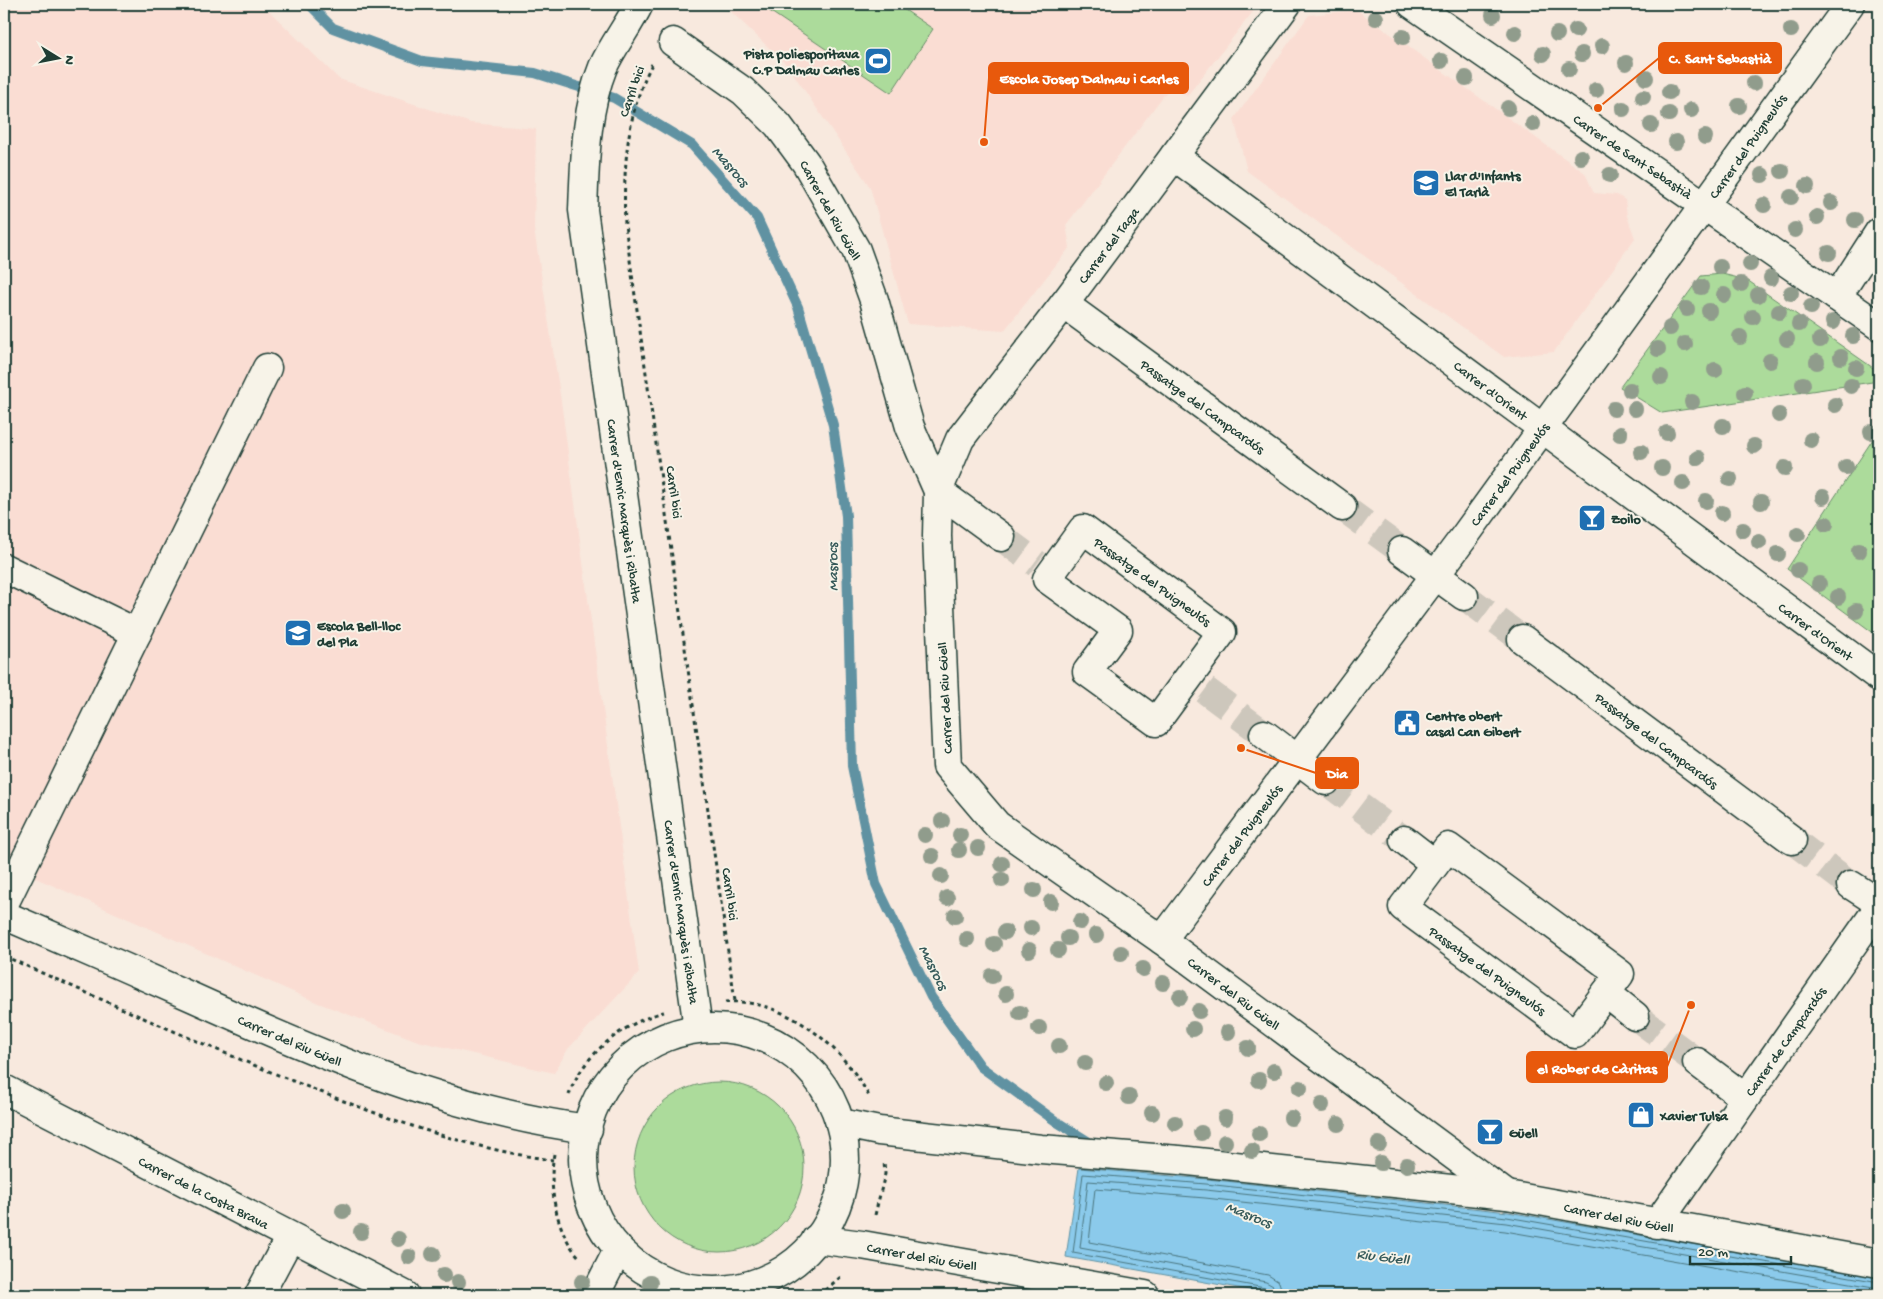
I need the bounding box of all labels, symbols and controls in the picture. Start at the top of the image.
north arrow [32,32,82,82]
callout: C. Sant Sebastià [1659,43,1781,73]
sports icon: Pista poliesporitava C.P Dalmau Carles [863,46,893,76]
place label: Pista poliesporitava C.P Dalmau Carles [743,47,860,80]
text: C. Sant Sebastià [1668,51,1772,69]
text: N [59,54,78,66]
callout: Escola Josep Dalmau i Carles [989,63,1188,93]
street label: Carril bici [617,64,650,120]
text: Escola Josep Dalmau i Carles [1000,71,1180,89]
street label: Carrer del Puigneulós [1707,91,1792,203]
street label: Carrer de Sant Sebastià [1569,112,1695,205]
water label: Masrocs [707,143,753,192]
street label: Carrer del Riu Güell [794,158,863,264]
school or university icon: Llar d'Infants El Tarlà [1411,168,1441,198]
place label: Llar d'Infants El Tarlà [1445,169,1521,202]
street label: Carrer del Taga [1076,204,1145,288]
street label: Passatge del Campcardós [1135,356,1268,459]
street label: Carrer d'Orient [1449,359,1531,426]
street label: Carrer d'Enric Marquès i Ribalta [601,418,644,606]
street label: Carrer del Puigneulós [1468,420,1555,531]
street label: Carril bici [660,465,685,520]
bar icon: Zoilo [1577,503,1607,533]
place label: Zoilo [1611,512,1641,529]
street label: Passatge del Puigneulós [1089,534,1214,632]
water label: Masrocs [825,541,843,591]
street label: Carrer d'Orient [1774,600,1856,667]
school or university icon: Escola Bell-lloc del Pla [283,618,313,648]
place label: Escola Bell-lloc del Pla [317,619,401,652]
street label: Carrer del Riu Güell [935,642,958,754]
street label: Passatge del Campcardós [1590,689,1721,794]
public building icon: Centre obert casal Can Gibert [1392,708,1422,738]
place label: Centre obert casal Can Gibert [1425,709,1522,742]
callout: Dia [1316,758,1358,788]
text: Dia [1324,766,1348,784]
street label: Carrer del Puigneulós [1199,781,1288,891]
street label: Carrer d'Enric Marquès i Ribalta [658,819,701,1007]
street label: Carril bici [716,867,741,922]
street label: Passatge del Puigneulós [1424,923,1549,1021]
water label: Masrocs [913,942,952,995]
street label: Carrer del Riu Güell [1183,955,1282,1035]
street label: Carrer de Campcardós [1743,984,1832,1100]
street label: Carrer del Riu Güell [234,1013,344,1072]
callout: el Rober de Càritas [1527,1052,1667,1082]
text: el Rober de Càritas [1536,1061,1658,1079]
shop icon: Xavier Tulsa [1626,1100,1656,1130]
place label: Xavier Tulsa [1659,1109,1729,1126]
bar icon: Güell [1475,1117,1505,1147]
place label: Güell [1509,1126,1538,1143]
street label: Carrer de la Costa Brava [135,1154,272,1235]
water label: Masrocs [1223,1199,1275,1234]
street label: Carrer del Riu Güell [1562,1200,1675,1238]
scale bar [1690,1234,1792,1266]
street label: Carrer del Riu Güell [865,1240,978,1277]
text: 20 m [1698,1244,1728,1262]
water label: Riu Güell [1356,1246,1412,1270]

